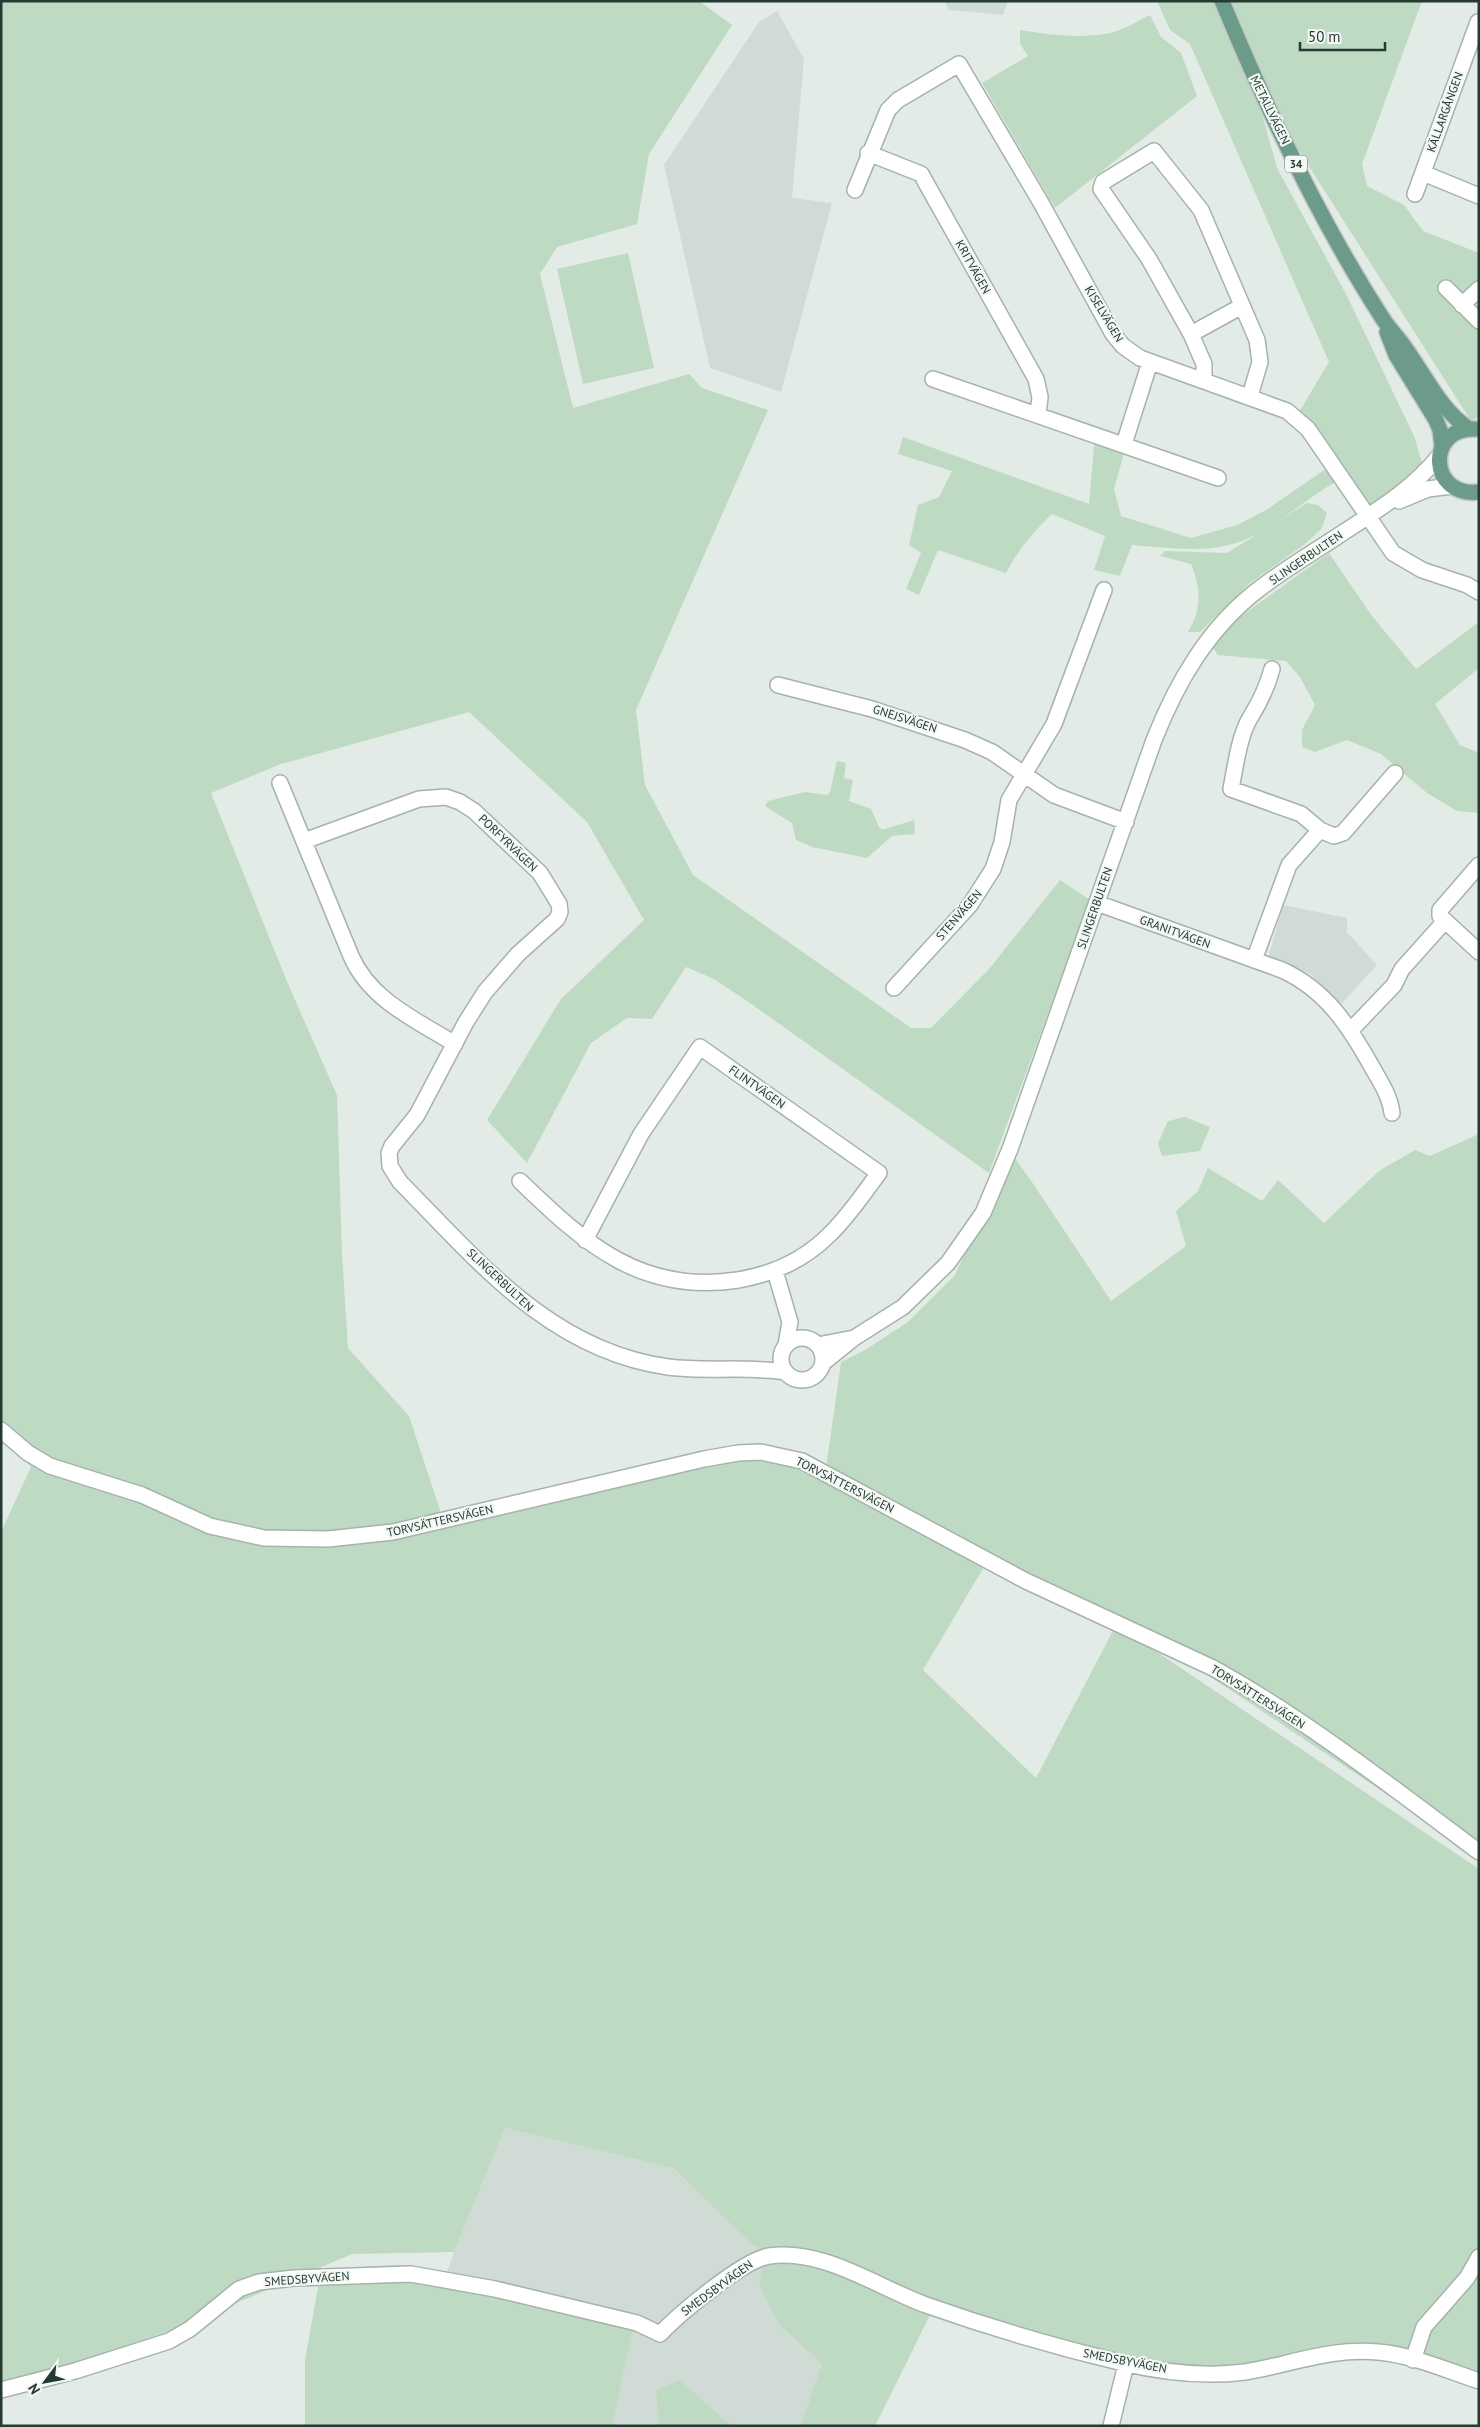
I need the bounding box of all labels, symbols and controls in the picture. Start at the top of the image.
scale bar [1300,20,1385,52]
text: 50 m [1308,27,1341,46]
street label: KÄLLARGÅNGEN [1423,70,1466,154]
street label: METALLVÄGEN [1247,73,1294,147]
road number: 34 [1285,156,1307,172]
street label: KRITVÄGEN [952,237,994,296]
street label: KISELVÄGEN [1082,283,1127,345]
street label: SLINGERBULTEN [1266,527,1345,588]
street label: GNEJSVÄGEN [871,701,939,736]
street label: PORFYRVÄGEN [476,811,541,874]
street label: SLINGERBULTEN [1073,865,1116,951]
street label: STENVÄGEN [932,886,985,943]
street label: GRANITVÄGEN [1138,912,1213,951]
street label: FLINTVÄGEN [726,1062,788,1112]
street label: SLINGERBULTEN [464,1245,537,1314]
street label: TORVSÄTTERSVÄGEN [793,1453,897,1516]
street label: TORVSÄTTERSVÄGEN [385,1501,494,1540]
street label: TORVSÄTTERSVÄGEN [1208,1661,1308,1732]
street label: SMEDSBYVÄGEN [678,2257,756,2319]
street label: SMEDSBYVÄGEN [264,2268,350,2289]
street label: SMEDSBYVÄGEN [1082,2345,1168,2376]
north arrow [20,2357,70,2407]
text: N [24,2380,44,2398]

